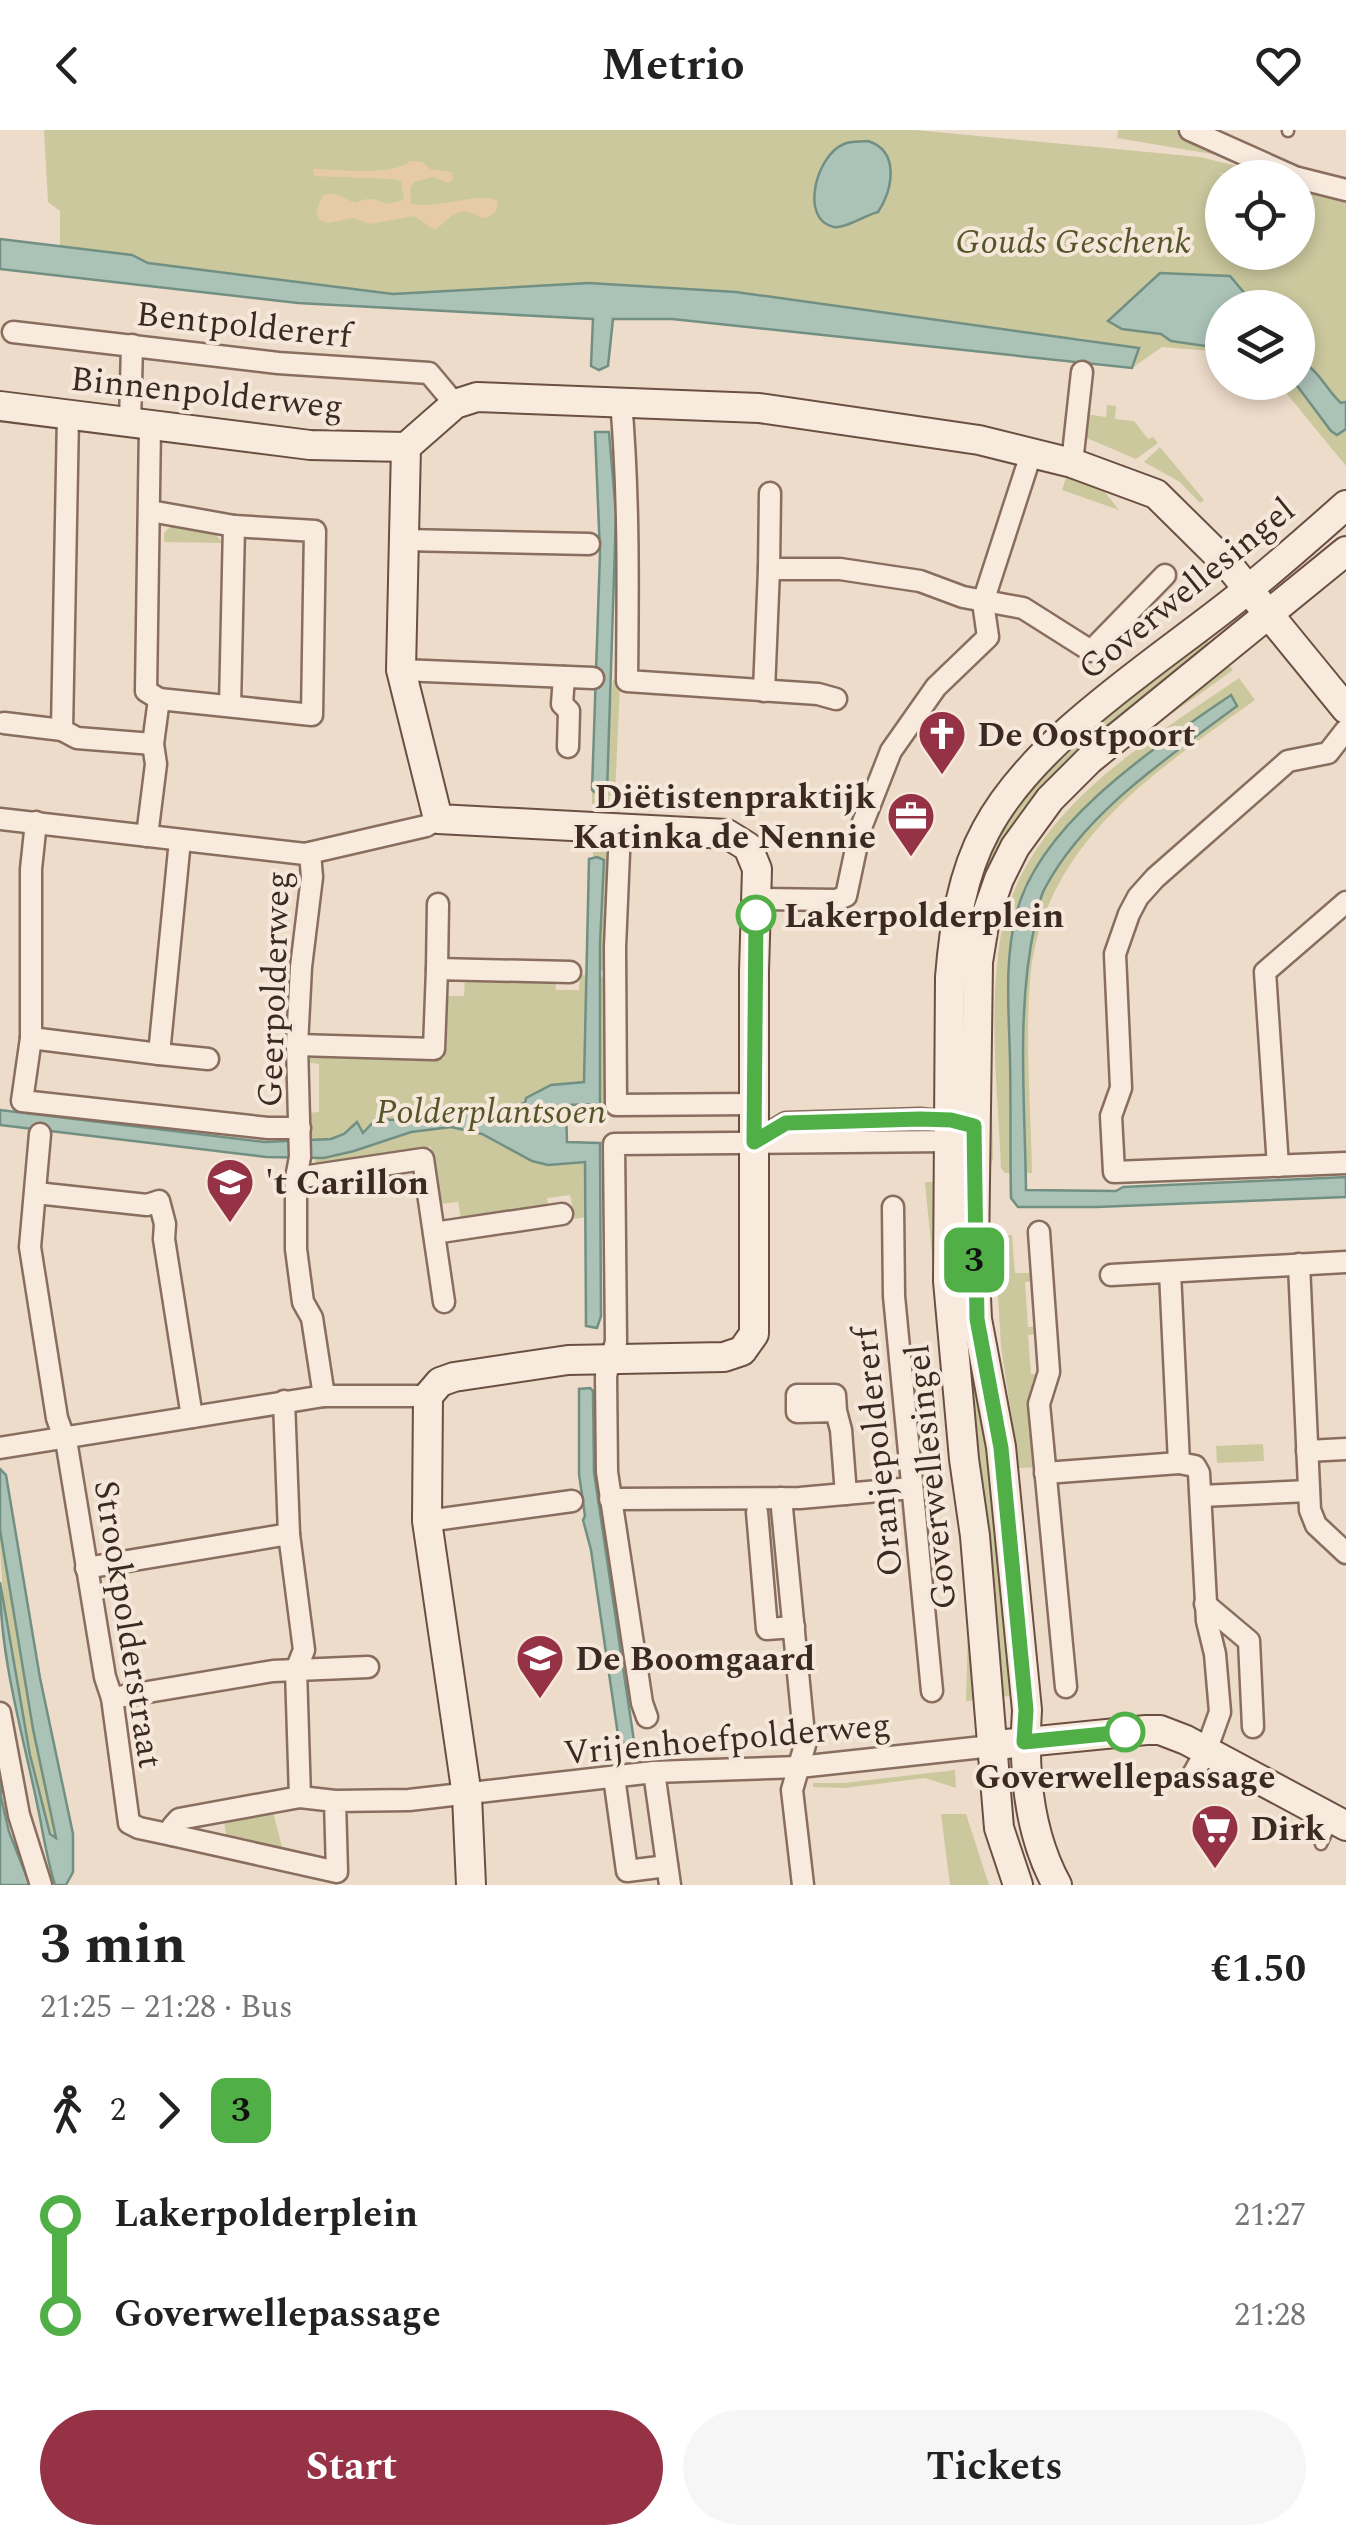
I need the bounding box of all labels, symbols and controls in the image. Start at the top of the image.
text: Metrio [601,31,745,100]
icon: back [40,38,95,93]
icon: heart [1251,38,1306,93]
map controls [1205,160,1315,400]
button: locate [1205,160,1315,270]
park label: Gouds Geschenk [955,216,1191,269]
street label: Bentpoldererf [134,288,357,363]
button: layers [1205,290,1315,400]
street label: Binnenpolderweg [68,353,346,434]
street label: Goverwellesingel [1067,485,1307,694]
church icon: De Oostpoort [916,708,968,776]
place label: De Oostpoort [977,709,1195,762]
place label: Diëtistenpraktijk Katinka de Nennie [572,771,876,864]
office icon: Diëtistenpraktijk Katinka de Nennie [885,790,937,858]
street label: Geerpolderweg [244,870,305,1108]
place label: Lakerpolderplein [784,890,1064,943]
marker: Lakerpolderplein [737,896,775,934]
park label: Polderplantsoen [376,1086,606,1139]
school or university icon: 't Carillon [204,1156,256,1224]
place label: 't Carillon [265,1157,429,1210]
line badge: 3 [942,1228,1006,1292]
text: 3 [964,1234,984,1287]
street label: Oranjepoldererf [839,1322,918,1579]
street label: Goverwellesingel [891,1342,972,1612]
street label: Strookpolderstraat [79,1476,176,1772]
school or university icon: De Boomgaard [514,1632,566,1700]
place label: De Boomgaard [575,1633,815,1686]
street label: Vrijenhoefpolderweg [561,1699,893,1780]
marker: Goverwellepassage [1106,1713,1144,1751]
place label: Goverwellepassage [974,1751,1276,1804]
supermarket icon: Dirk [1189,1802,1241,1870]
place label: Dirk [1250,1803,1326,1856]
text: 3 min [40,1904,186,1987]
text: €1.50 [1211,1941,1306,1999]
text: 21:25 – 21:28 · Bus [40,1983,293,2032]
icon: walk [40,2083,95,2138]
icon: forward [141,2083,196,2138]
text: 3 [231,2084,251,2137]
text: 2 [110,2086,126,2135]
text: Lakerpolderplein [114,2186,418,2244]
text: 21:27 [1234,2191,1306,2240]
text: Goverwellepassage [114,2286,441,2344]
text: 21:28 [1234,2291,1306,2340]
button: Start [40,2410,663,2525]
button: Tickets [683,2410,1306,2525]

